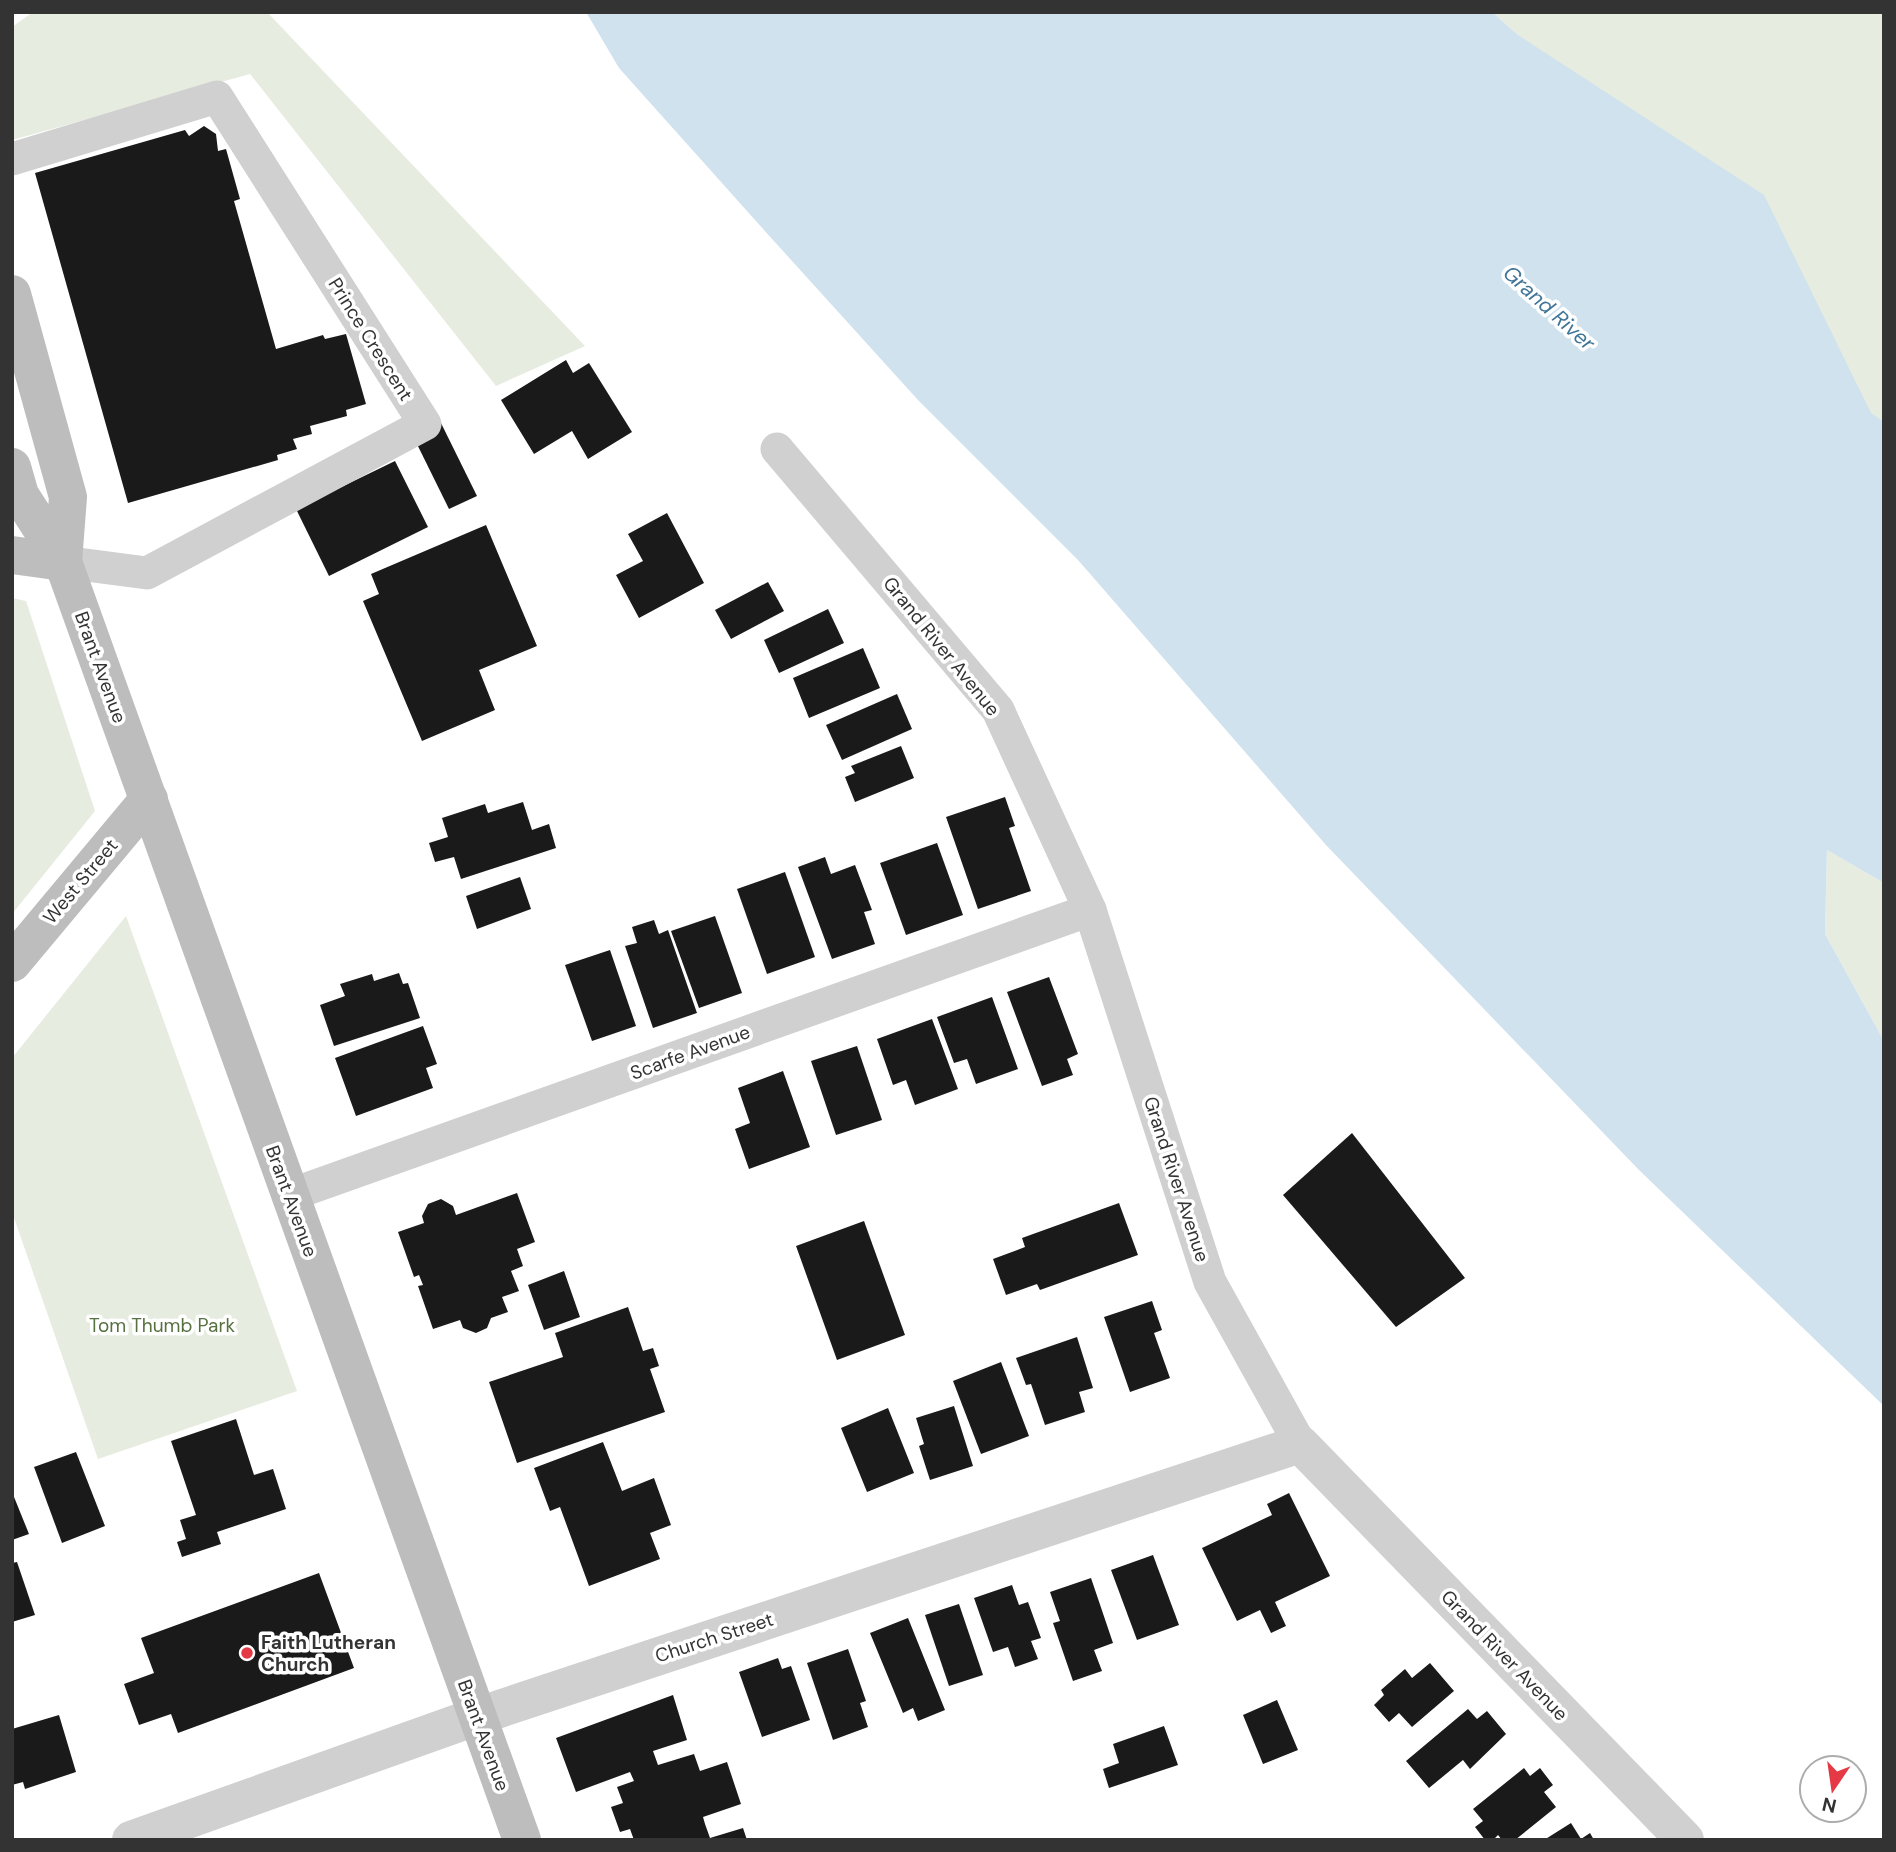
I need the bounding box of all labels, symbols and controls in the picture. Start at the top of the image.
water label: Grand River [1497,259,1602,358]
street label: Prince Crescent [323,273,419,406]
street label: Grand River Avenue [878,571,1006,721]
street label: Brant Avenue [69,608,132,726]
street label: West Street [37,834,123,929]
street label: Scarfe Avenue [627,1019,754,1086]
street label: Grand River Avenue [1138,1093,1215,1265]
street label: Brant Avenue [260,1142,323,1260]
park label: Tom Thumb Park [89,1313,235,1338]
street label: Grand River Avenue [1436,1585,1574,1726]
street label: Church Street [652,1607,776,1668]
place label: Faith Lutheran Church [261,1630,396,1677]
marker: Faith Lutheran Church [239,1645,255,1661]
street label: Brant Avenue [452,1676,515,1794]
north arrow [1798,1754,1868,1824]
text: N [1820,1791,1839,1819]

